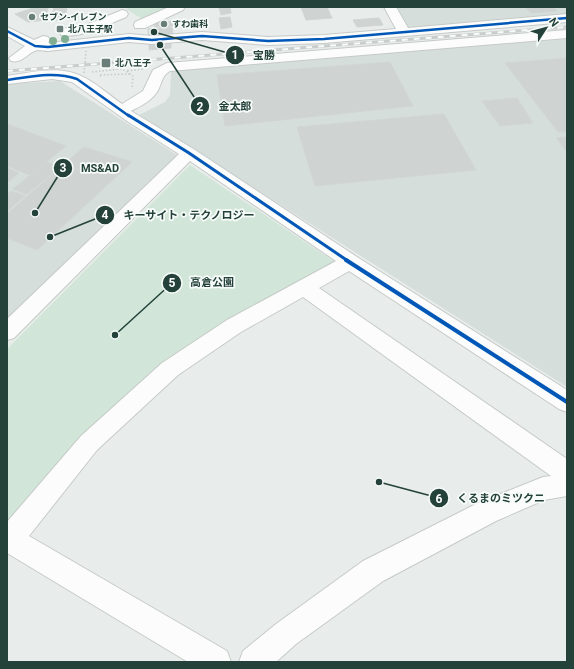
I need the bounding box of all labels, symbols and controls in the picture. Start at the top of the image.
north arrow [526,8,566,48]
marker: セブン-イレブン [27,12,37,22]
place label: セブン-イレブン [40,12,107,22]
text: N [546,15,561,30]
marker: すわ歯科 [159,19,169,29]
place label: すわ歯科 [172,19,208,29]
marker: 北八王子駅 [55,24,65,34]
place label: 北八王子駅 [68,24,113,34]
callout: 宝勝 [225,44,283,67]
text: 1 [232,48,238,62]
text: 宝勝 [253,49,275,62]
marker: 北八王子 [100,57,112,69]
place label: 北八王子 [115,58,151,68]
callout: 金太郎 [190,95,259,118]
text: 2 [197,100,204,114]
text: 金太郎 [219,100,252,113]
callout: MS&AD [53,157,127,180]
text: 3 [60,161,67,175]
text: MS&AD [81,162,119,175]
callout: キーサイト・テクノロジー [95,203,263,226]
text: 4 [102,208,109,222]
text: キーサイト・テクノロジー [123,209,255,222]
callout: 高倉公園 [162,271,242,294]
text: 5 [169,276,176,290]
text: 高倉公園 [190,276,234,289]
callout: くるまのミツクニ [429,487,553,510]
text: 6 [436,492,443,506]
text: くるまのミツクニ [457,492,545,505]

